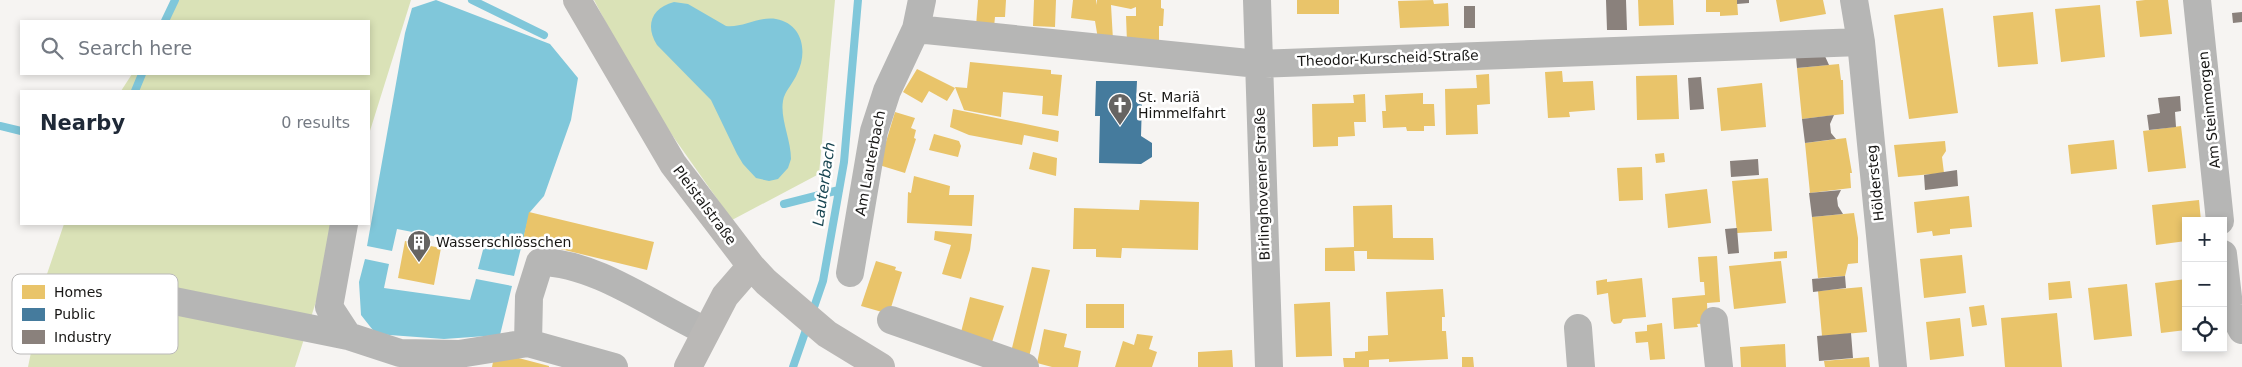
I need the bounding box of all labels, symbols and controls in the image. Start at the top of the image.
search box [20,20,370,75]
icon: search [38,34,66,62]
text: Search here [78,37,192,59]
street label: Theodor-Kurscheid-Straße [1296,47,1479,69]
street label: Am Steinmorgen [2195,51,2223,169]
place label: St. Mariä Himmelfahrt [1138,89,1226,121]
church icon: St. Mariä Himmelfahrt [1107,92,1133,126]
street label: Birlinghovener Straße [1251,107,1273,261]
street label: Am Lauterbach [852,109,888,217]
text: Nearby [40,111,125,135]
text: 0 results [281,113,350,132]
water label: Lauterbach [809,141,839,227]
street label: Höldersteg [1863,144,1887,222]
street label: Pleistalstraße [670,162,740,248]
map controls [2182,217,2227,352]
button: + [2182,217,2227,262]
building icon: Wasserschlösschen [406,229,432,263]
place label: Wasserschlösschen [436,234,571,250]
button: − [2182,262,2227,307]
legend [12,274,178,354]
text: Homes [54,284,103,300]
text: Public [54,306,95,322]
button: locate [2182,307,2227,352]
text: Industry [54,329,112,345]

